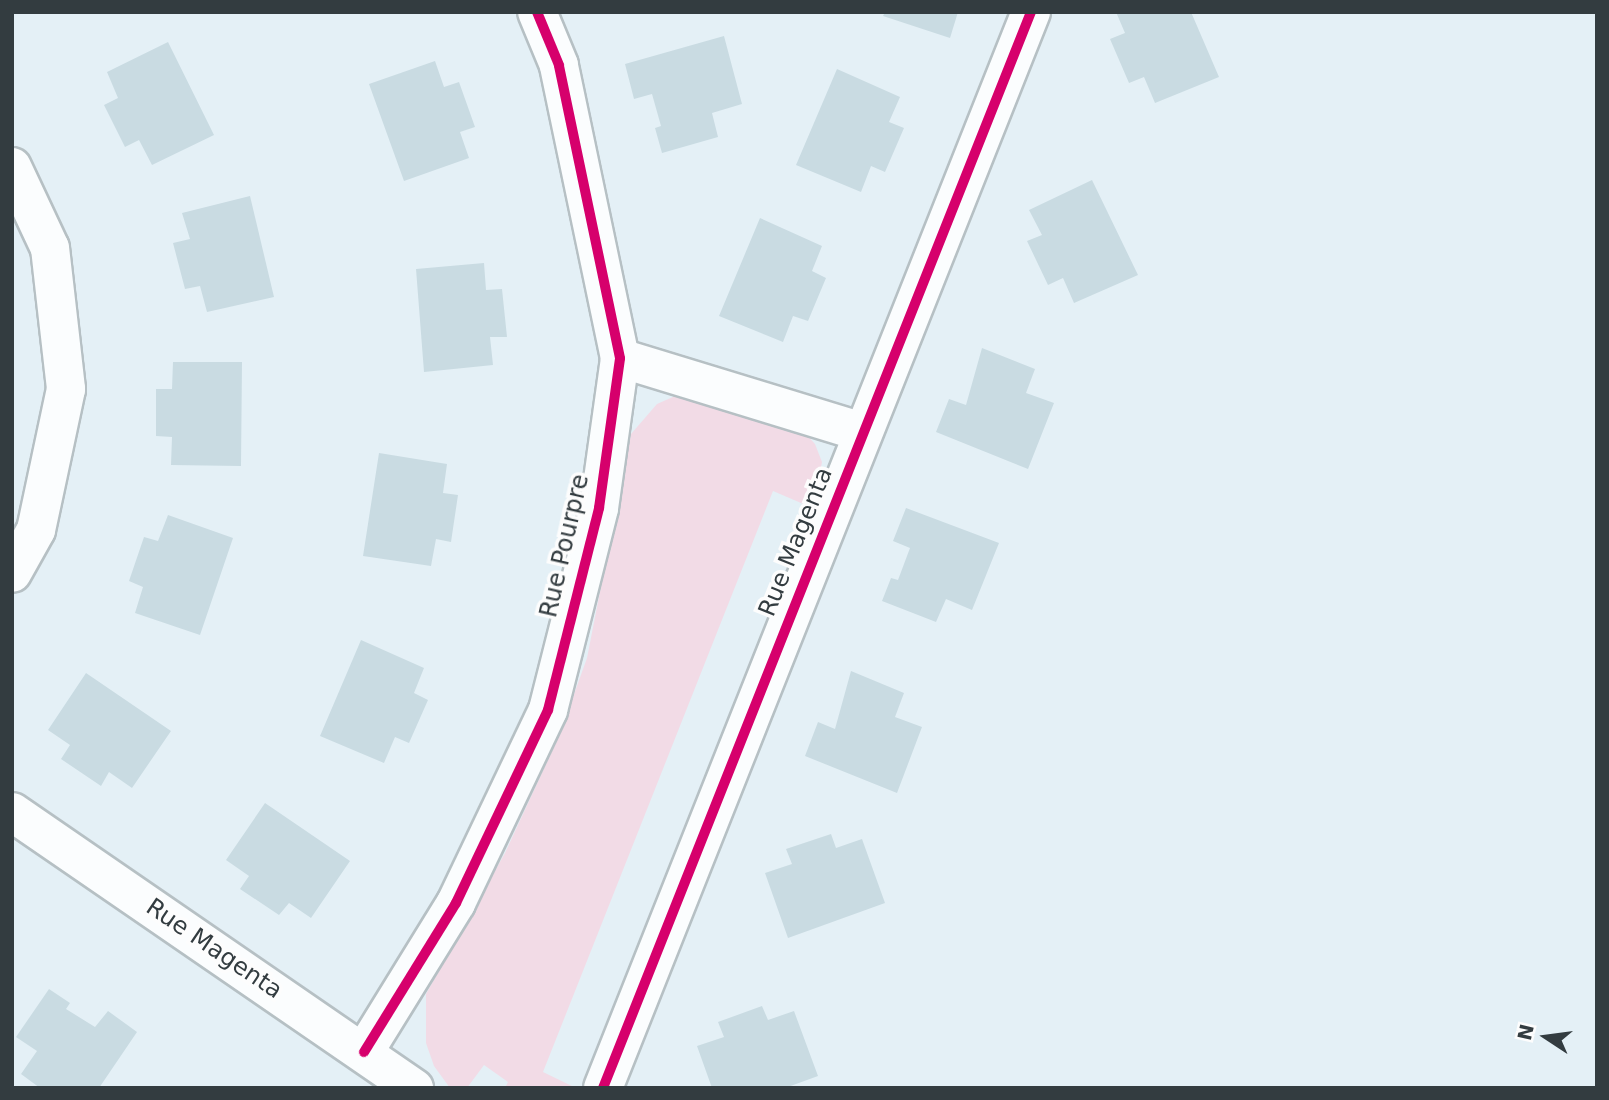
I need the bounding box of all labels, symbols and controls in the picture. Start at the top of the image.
street label: Rue Magenta [753,463,839,621]
street label: Rue Pourpre [535,472,595,620]
street label: Rue Magenta [140,893,288,1005]
north arrow [1511,1002,1581,1072]
text: N [1513,1022,1538,1042]

